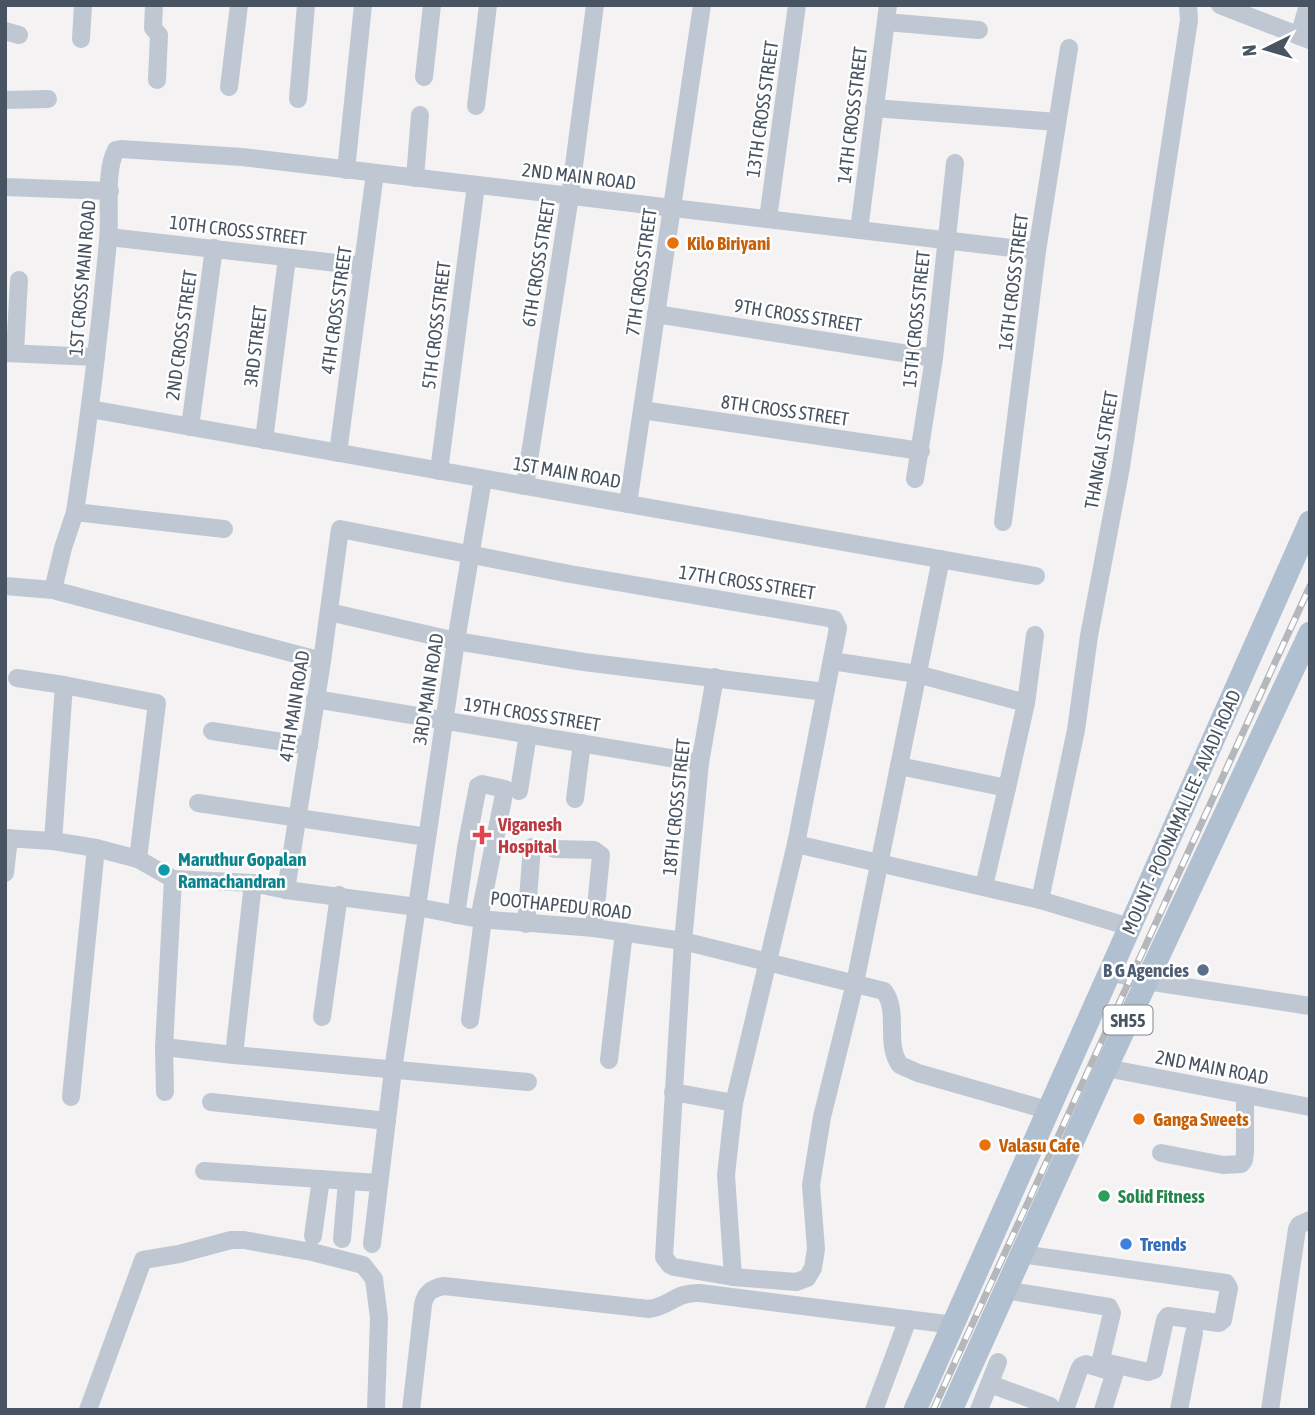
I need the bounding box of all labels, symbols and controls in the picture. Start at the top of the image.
north arrow [1231,14,1301,84]
street label: 13TH CROSS STREET [742,39,783,179]
text: N [1238,44,1261,57]
street label: 14TH CROSS STREET [833,45,871,185]
street label: 2ND MAIN ROAD [521,158,637,194]
street label: 6TH CROSS STREET [517,197,559,328]
street label: 1ST CROSS MAIN ROAD [64,199,100,357]
street label: 7TH CROSS STREET [621,206,661,337]
street label: 10TH CROSS STREET [168,211,308,249]
street label: 16TH CROSS STREET [994,212,1032,352]
place label: Kilo Biriyani [687,232,770,254]
marker: Kilo Biriyani [665,235,681,251]
street label: 4TH CROSS STREET [316,244,356,375]
street label: 15TH CROSS STREET [898,249,934,389]
street label: 5TH CROSS STREET [417,259,455,390]
street label: 2ND CROSS STREET [161,268,201,402]
street label: 9TH CROSS STREET [733,294,864,336]
street label: 3RD STREET [239,303,271,388]
street label: THANGAL STREET [1080,389,1122,511]
street label: 8TH CROSS STREET [720,390,851,430]
street label: 1ST MAIN ROAD [511,452,623,492]
street label: 17TH CROSS STREET [677,560,817,604]
street label: 3RD MAIN ROAD [408,632,448,746]
street label: 4TH MAIN ROAD [274,649,314,763]
street label: MOUNT - POONAMALLEE - AVADI ROAD [1117,686,1245,938]
street label: 19TH CROSS STREET [462,692,602,736]
street label: 18TH CROSS STREET [658,737,694,877]
place label: Viganesh Hospital [497,813,562,857]
marker: Viganesh Hospital [472,825,492,845]
place label: Maruthur Gopalan Ramachandran [178,848,306,892]
marker: Maruthur Gopalan Ramachandran [156,862,172,878]
street label: POOTHAPEDU ROAD [489,887,633,923]
place label: B G Agencies [1103,959,1189,981]
marker: B G Agencies [1195,962,1211,978]
road number: SH55 [1104,1006,1152,1035]
street label: 2ND MAIN ROAD [1154,1045,1270,1089]
place label: Ganga Sweets [1153,1108,1249,1130]
marker: Ganga Sweets [1131,1111,1147,1127]
place label: Valasu Cafe [998,1134,1081,1156]
marker: Valasu Cafe [977,1137,993,1153]
place label: Solid Fitness [1118,1185,1205,1207]
marker: Solid Fitness [1096,1188,1112,1204]
place label: Trends [1140,1233,1187,1255]
marker: Trends [1118,1236,1134,1252]

